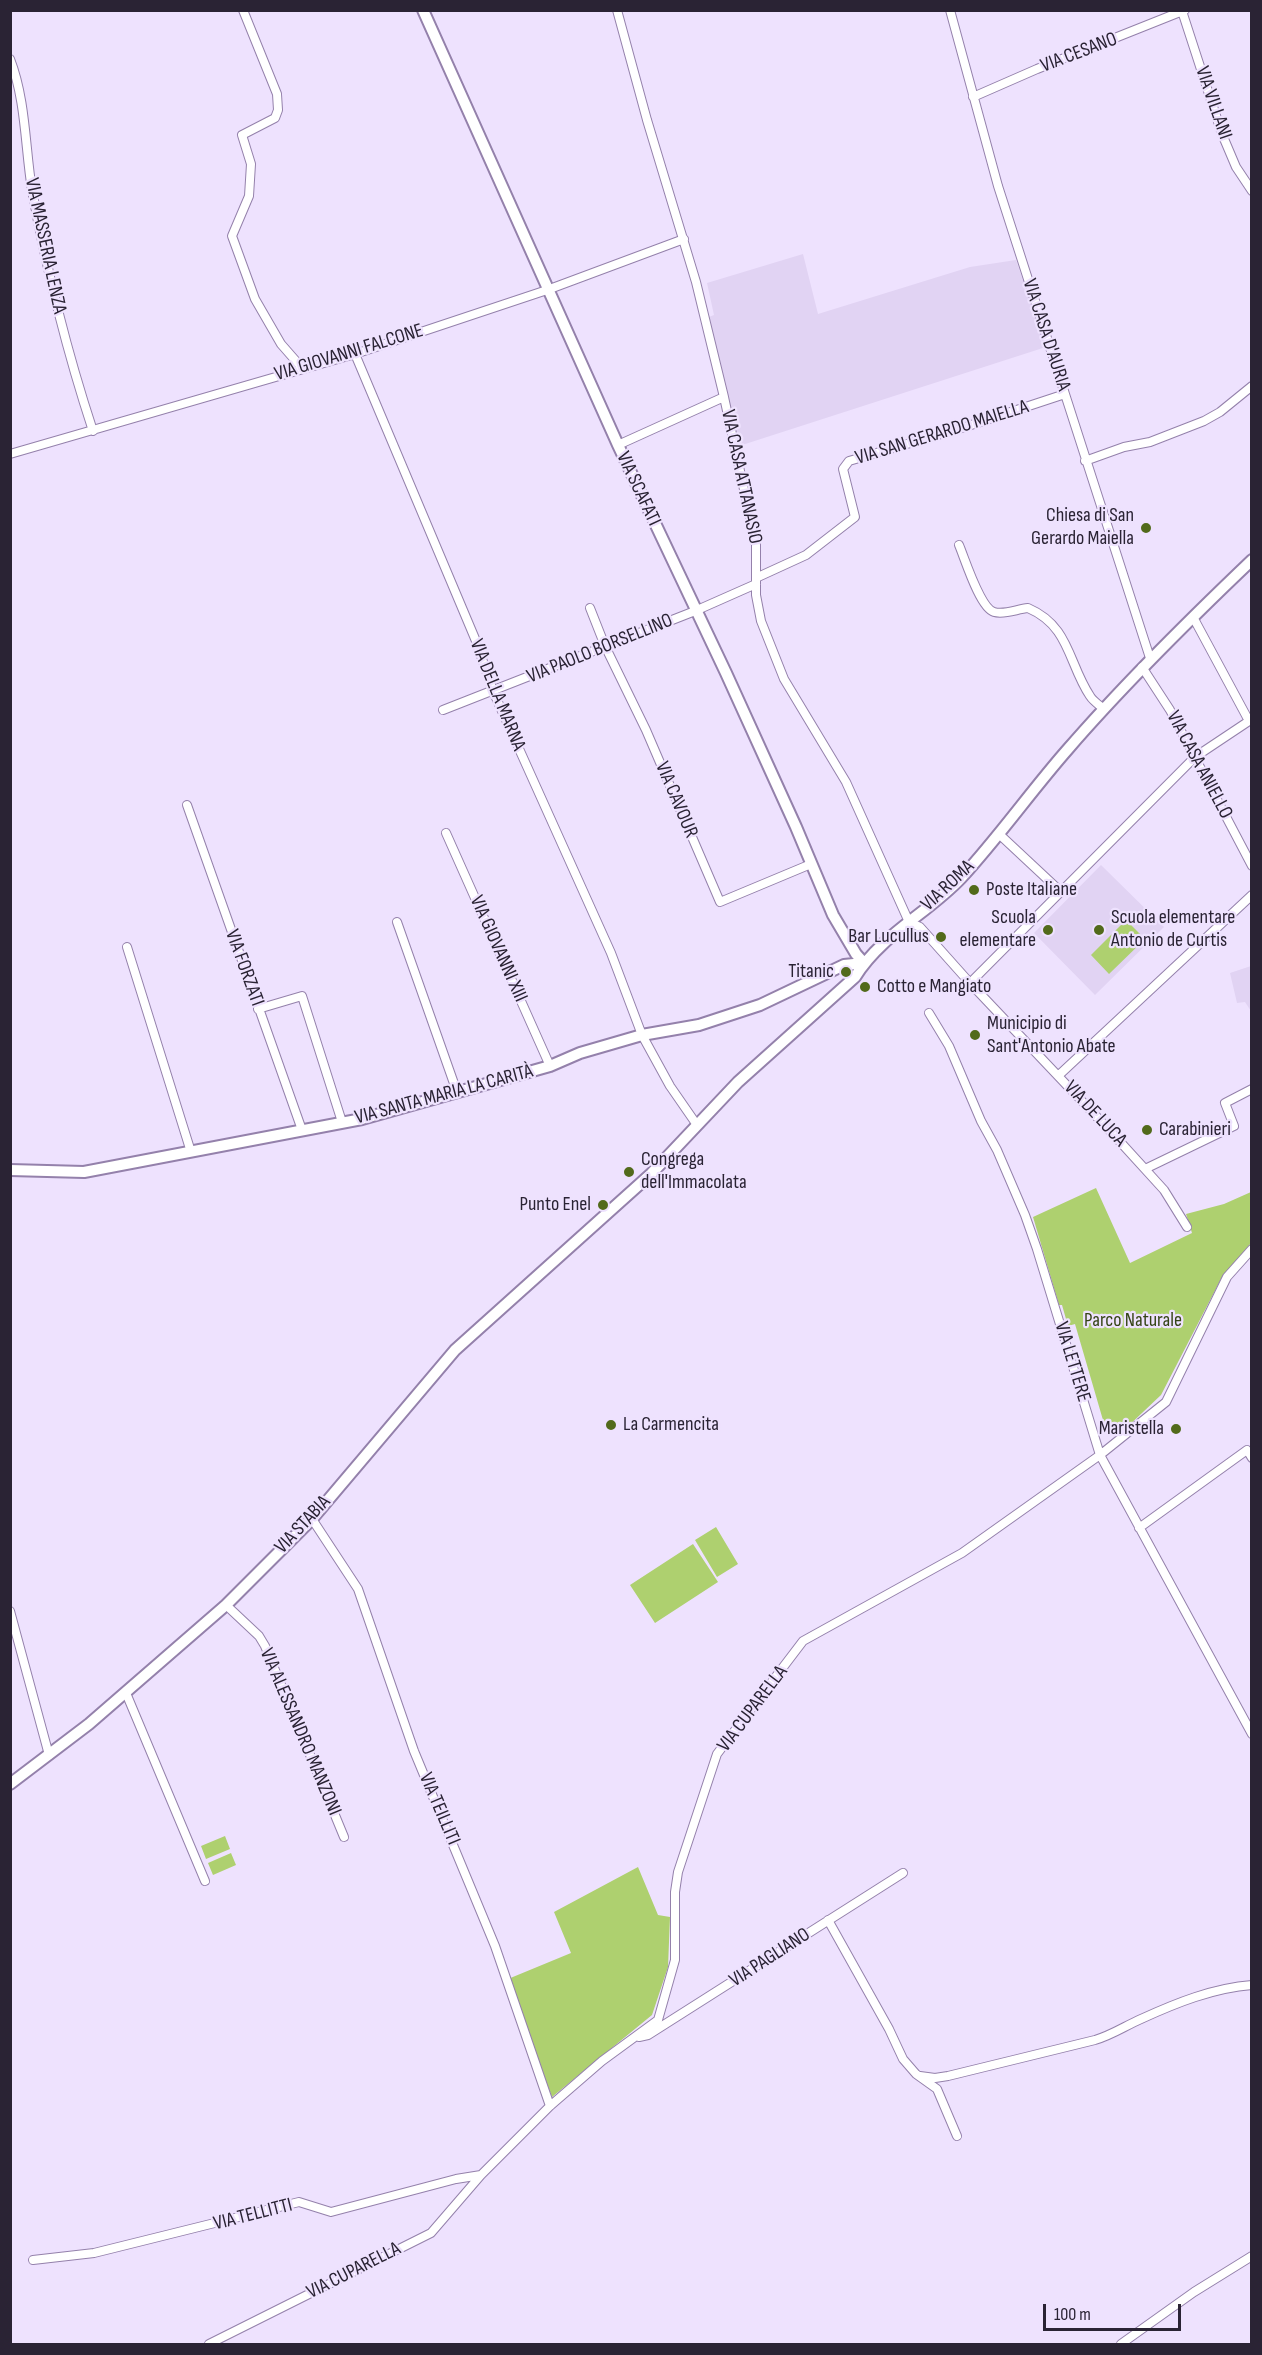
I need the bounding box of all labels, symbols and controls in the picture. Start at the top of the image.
street label: VIA CESANO [1037,27,1121,79]
street label: VIA VILLANI [1189,63,1237,143]
street label: VIA MASSERIA LENZA [19,176,71,316]
street label: VIA CASA D'AURIA [1017,276,1075,394]
street label: VIA GIOVANNI FALCONE [272,319,426,387]
street label: VIA SAN GERARDO MAIELLA [853,395,1031,471]
street label: VIA CASA ATTANASIO [715,408,767,546]
street label: VIA SCAFATI [610,448,666,530]
place label: Chiesa di San Gerardo Maiella [1031,504,1134,551]
marker: Chiesa di San Gerardo Maiella [1139,521,1153,535]
street label: VIA PAOLO BORSELLINO [524,609,676,689]
street label: VIA DELLA MARNA [464,636,530,754]
street label: VIA CASA ANIELLO [1161,707,1237,823]
street label: VIA CAVOUR [649,758,703,842]
street label: VIA ROMA [916,855,980,917]
place label: Poste Italiane [986,878,1077,902]
marker: Poste Italiane [967,883,981,897]
street label: VIA GIOVANNI XIII [464,892,532,1006]
place label: Scuola elementare [959,906,1036,953]
place label: Scuola elementare Antonio de Curtis [1111,906,1235,953]
marker: Scuola elementare [1041,923,1055,937]
marker: Scuola elementare Antonio de Curtis [1092,923,1106,937]
place label: Bar Lucullus [848,925,929,949]
street label: VIA FORZATI [219,926,269,1010]
marker: Bar Lucullus [934,930,948,944]
place label: Titanic [788,960,834,984]
marker: Titanic [839,965,853,979]
place label: Cotto e Mangiato [877,975,991,999]
marker: Cotto e Mangiato [858,980,872,994]
place label: Municipio di Sant'Antonio Abate [987,1012,1116,1059]
marker: Municipio di Sant'Antonio Abate [968,1028,982,1042]
street label: VIA SANTA MARIA LA CARITÀ [352,1060,536,1130]
street label: VIA DE LUCA [1058,1076,1132,1152]
place label: Carabinieri [1159,1118,1231,1142]
marker: Carabinieri [1140,1123,1154,1137]
place label: Congrega dell'Immacolata [641,1148,747,1195]
marker: Congrega dell'Immacolata [622,1165,636,1179]
place label: Punto Enel [520,1193,591,1217]
marker: Punto Enel [596,1198,610,1212]
park label: Parco Naturale [1084,1309,1182,1333]
street label: VIA LETTERE [1048,1319,1096,1405]
place label: La Carmencita [623,1413,719,1437]
place label: Maristella [1099,1417,1164,1441]
marker: La Carmencita [604,1418,618,1432]
marker: Maristella [1169,1422,1183,1436]
street label: VIA STABIA [270,1491,336,1559]
street label: VIA ALESSANDRO MANZONI [254,1645,346,1819]
street label: VIA CUPARELLA [713,1661,793,1757]
street label: VIA TEILLITI [413,1769,465,1849]
street label: VIA PAGLIANO [725,1923,815,1993]
street label: VIA TELLITTI [211,2194,295,2236]
street label: VIA CUPARELLA [303,2237,405,2305]
scale bar [1046,2292,1184,2330]
text: 100 m [1054,2304,1091,2325]

